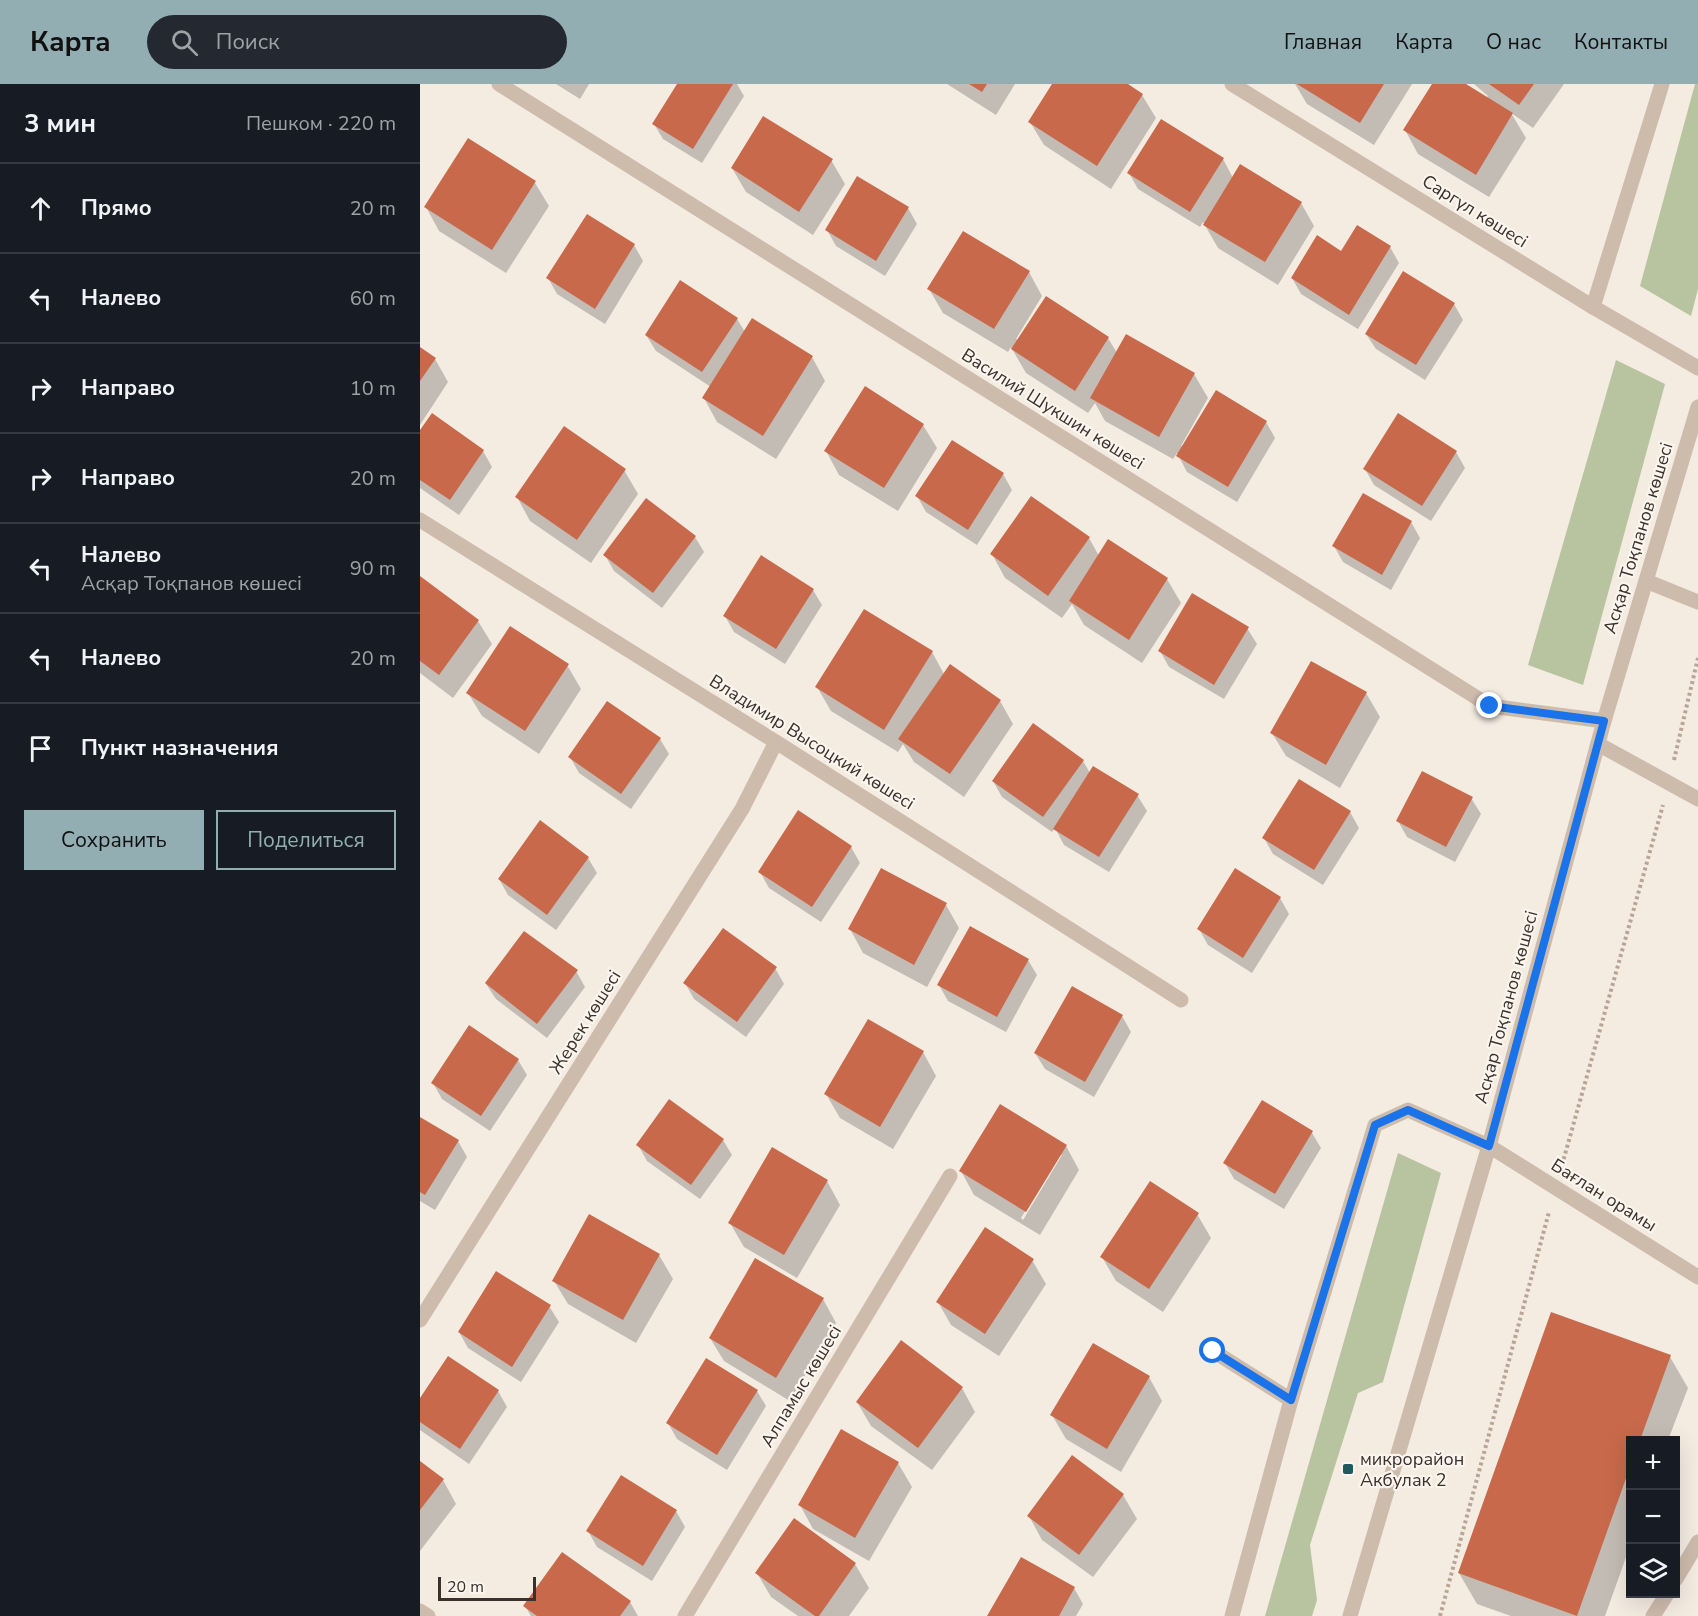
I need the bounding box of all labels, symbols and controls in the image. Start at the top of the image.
search box [147,15,567,69]
text: Карта [30,23,111,61]
icon: search [168,26,201,59]
text: Поиск [216,27,280,57]
text: Главная [1284,28,1362,56]
text: Карта [1395,28,1453,56]
text: О нас [1486,28,1541,56]
text: Контакты [1574,28,1668,56]
text: 3 мин [24,106,96,141]
text: Пешком · 220 m [246,110,396,137]
street label: Саргүл көшесі [1418,169,1532,253]
icon: ahead [24,192,57,225]
text: Прямо [81,193,152,223]
text: 20 m [350,195,396,222]
icon: left [24,282,57,315]
text: Налево [81,283,161,313]
text: 60 m [350,285,396,312]
street label: Василий Шукшин көшесі [957,343,1149,475]
icon: right [24,372,57,405]
text: Направо [81,373,175,403]
text: 10 m [350,375,396,402]
street label: Асқар Тоқпанов көшесі [1597,439,1679,637]
icon: right [24,462,57,495]
text: Направо [81,463,175,493]
text: 20 m [350,465,396,492]
text: Налево [81,540,161,570]
icon: left [24,552,57,585]
text: 90 m [350,555,396,582]
text: Асқар Тоқпанов көшесі [81,570,302,597]
icon: left [24,642,57,675]
text: Налево [81,643,161,673]
text: 20 m [350,645,396,672]
street label: Владимир Высоцкий көшесі [705,669,919,815]
route end [1476,692,1502,718]
icon: arrive [24,732,57,765]
text: Пункт назначения [81,733,279,763]
button: Сохранить [24,810,204,870]
button: Поделиться [216,810,396,870]
street label: Асқар Тоқпанов көшесі [1469,908,1543,1106]
street label: Жерек көшесі [543,965,627,1079]
street label: Бағлан орамы [1547,1153,1661,1237]
street label: Алпамыс көшесі [755,1320,847,1452]
route start [1199,1337,1225,1363]
map controls [1626,1436,1680,1598]
button: + [1626,1436,1680,1490]
place label: микрорайон Акбулак 2 [1360,1447,1464,1492]
marker: микрорайон Акбулак 2 [1341,1462,1355,1476]
button: − [1626,1490,1680,1544]
button: layers [1626,1544,1680,1598]
scale bar [438,1574,536,1602]
text: 20 m [447,1576,484,1598]

